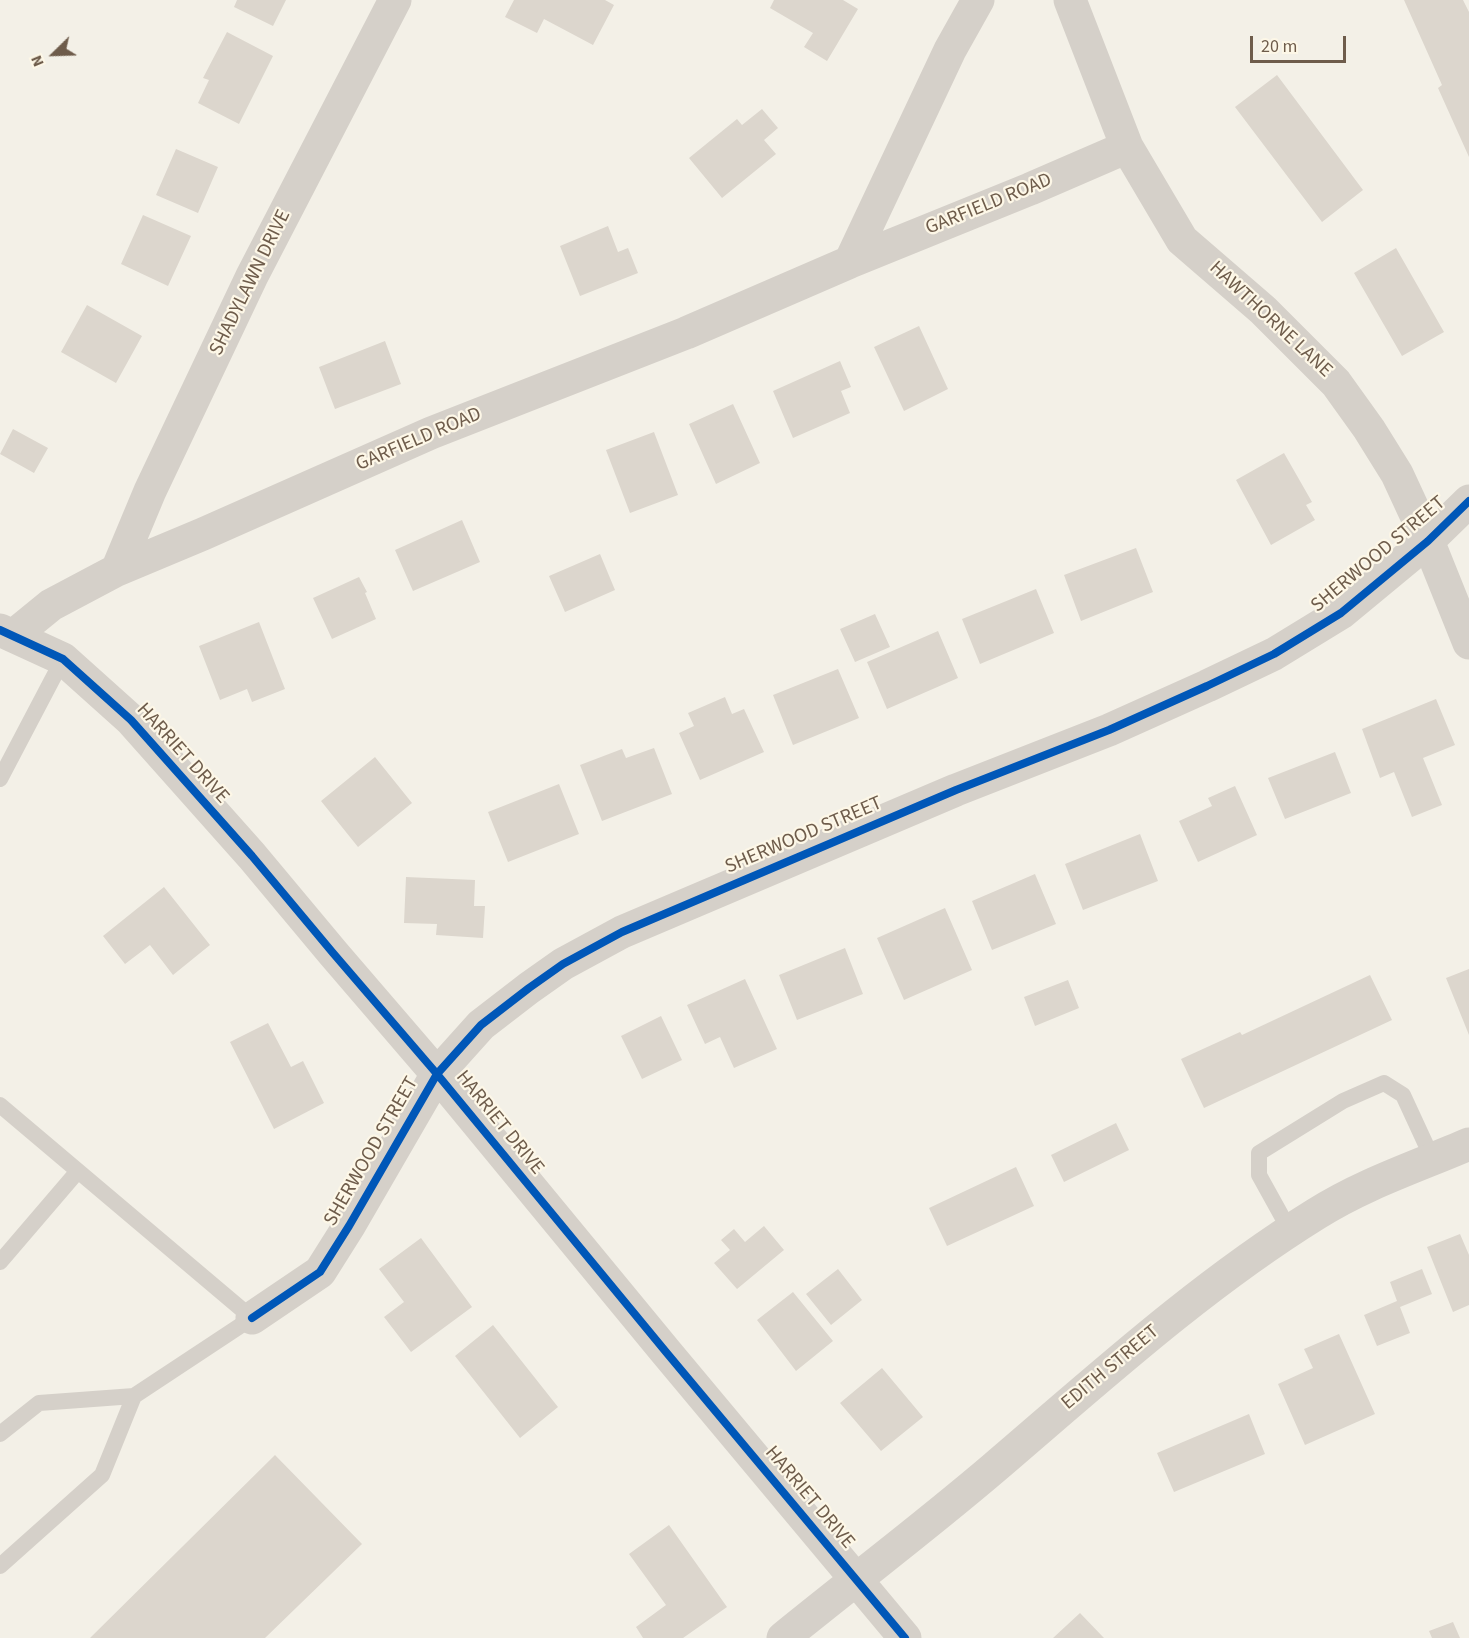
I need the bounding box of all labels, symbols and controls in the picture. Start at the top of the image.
north arrow [24,24,84,84]
scale bar [1253,24,1349,62]
text: 20 m [1261,34,1297,59]
text: N [25,52,50,70]
street label: GARFIELD ROAD [922,169,1056,241]
street label: SHADYLAWN DRIVE [205,206,297,360]
street label: HAWTHORNE LANE [1203,257,1337,383]
street label: GARFIELD ROAD [353,403,485,477]
street label: SHERWOOD STREET [1307,492,1451,618]
street label: HARRIET DRIVE [131,699,233,809]
street label: SHERWOOD STREET [722,792,886,880]
street label: HARRIET DRIVE [450,1066,548,1180]
street label: SHERWOOD STREET [320,1073,424,1231]
street label: EDITH STREET [1057,1320,1165,1416]
street label: HARRIET DRIVE [759,1442,859,1554]

